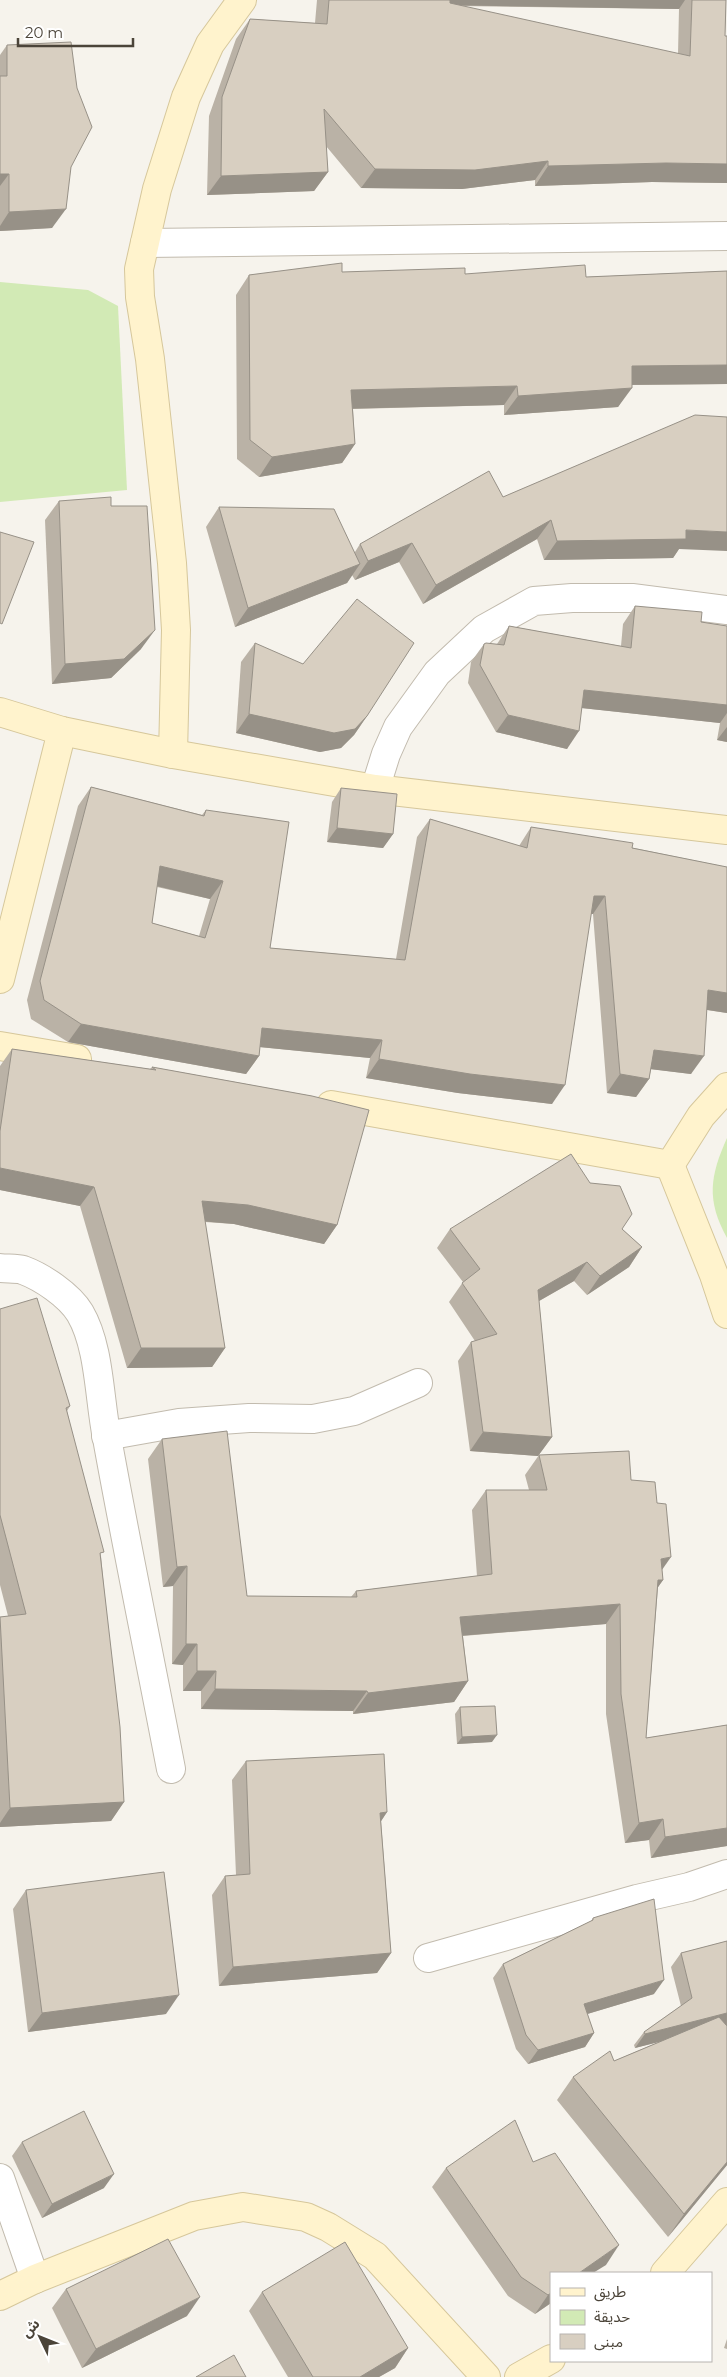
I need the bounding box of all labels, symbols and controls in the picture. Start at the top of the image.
scale bar [18,15,132,47]
text: 20 m [25,23,63,42]
legend [550,2272,712,2362]
text: طريق [594,2282,626,2302]
text: حديقة [594,2307,630,2326]
north arrow [15,2312,65,2362]
text: ش [17,2315,44,2341]
text: مبنى [594,2332,623,2351]

